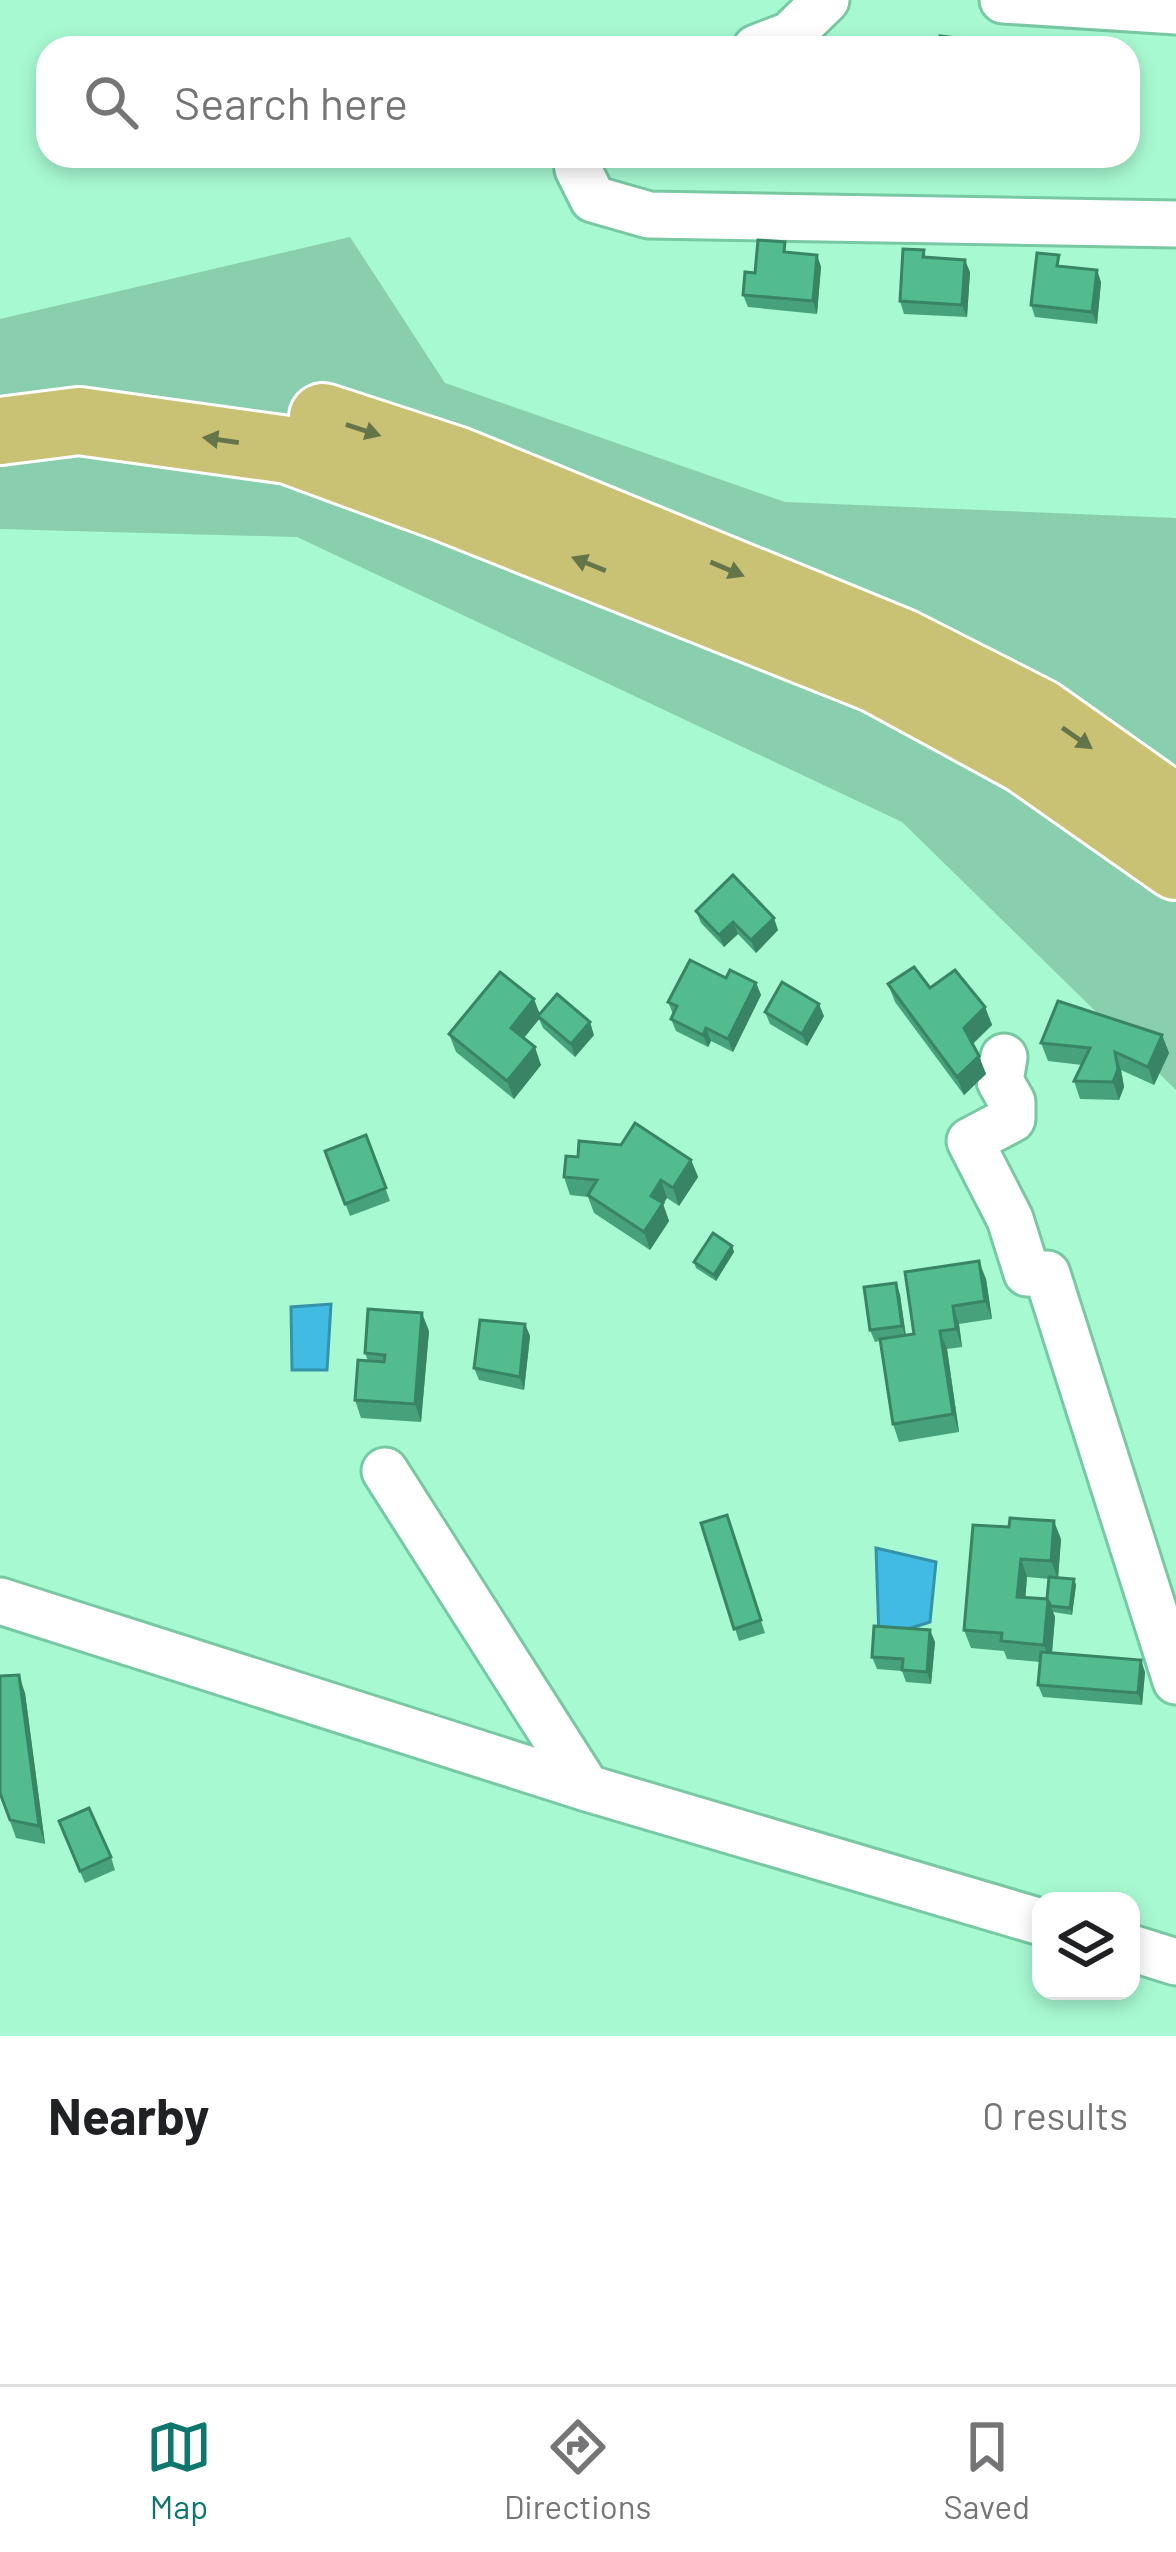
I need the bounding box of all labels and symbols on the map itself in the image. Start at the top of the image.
one-way arrow [345,421,382,440]
one-way arrow [202,431,239,450]
one-way arrow [571,554,607,573]
one-way arrow [709,560,744,580]
one-way arrow [1061,726,1093,749]

